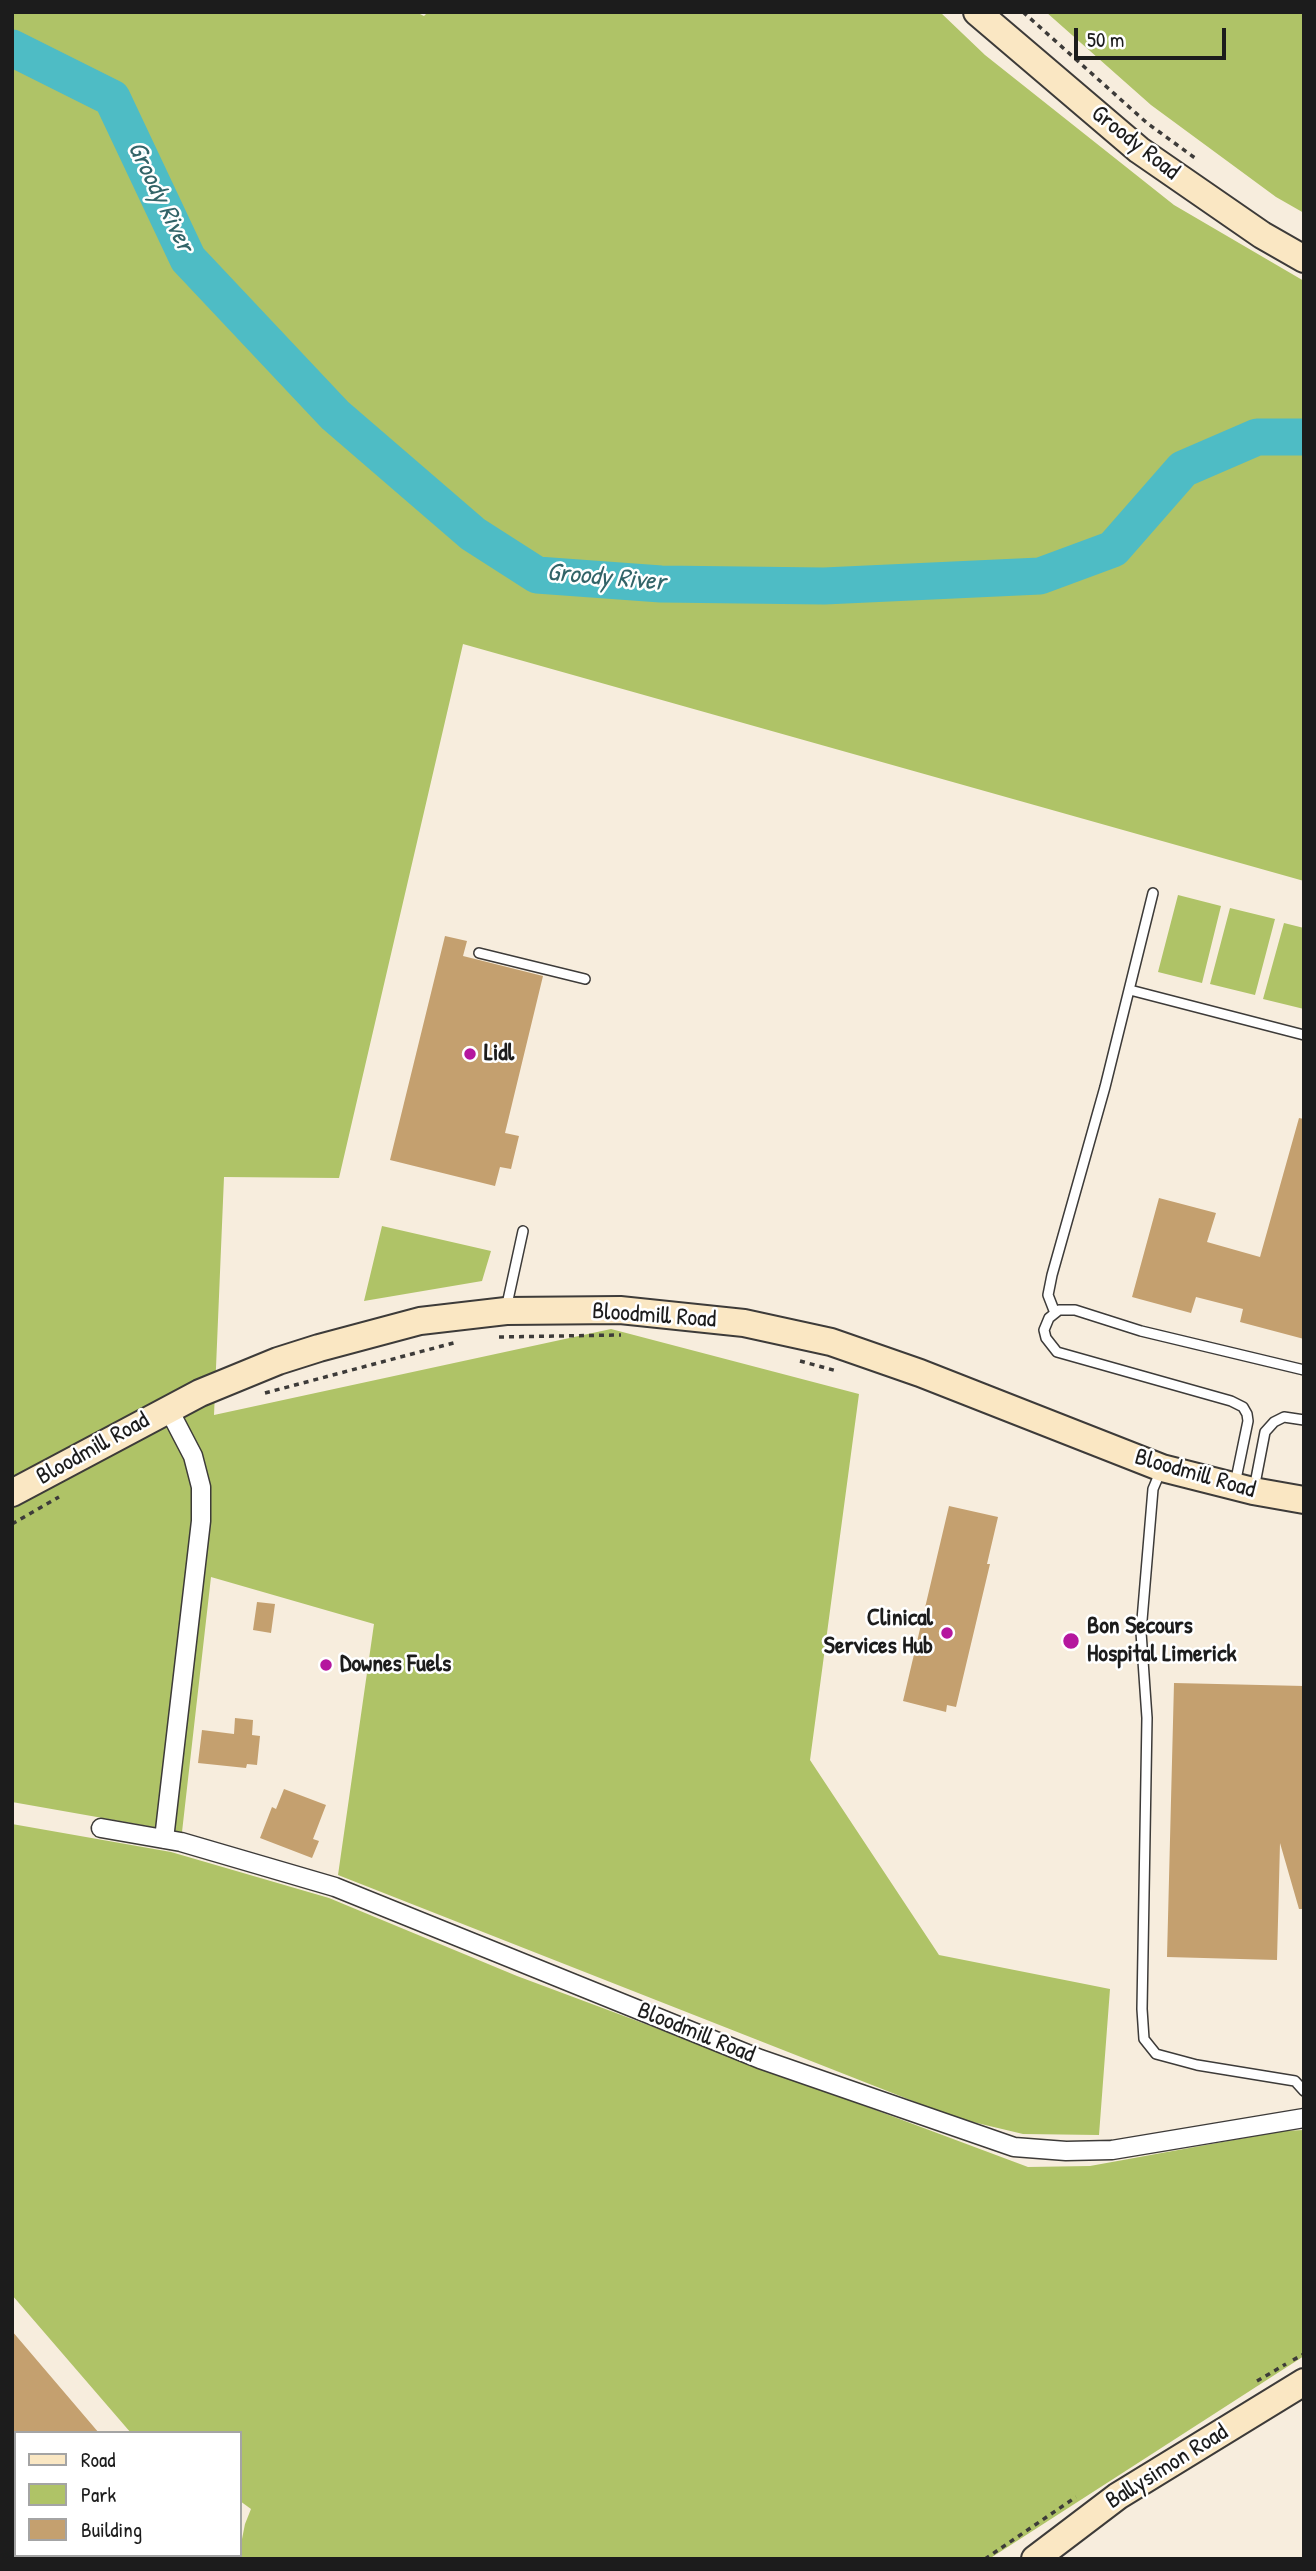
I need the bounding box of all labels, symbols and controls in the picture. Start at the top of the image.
scale bar [1078,14,1230,58]
text: 50 m [1087,25,1124,54]
street label: Groody Road [1085,99,1185,187]
water label: Groody River [120,137,200,257]
water label: Groody River [545,557,667,599]
place label: Lidl [484,1040,514,1068]
marker: Lidl [462,1046,478,1062]
street label: Bloodmill Road [591,1297,717,1335]
street label: Bloodmill Road [32,1406,154,1492]
street label: Bloodmill Road [1131,1443,1259,1505]
place label: Clinical Services Hub [824,1605,933,1661]
place label: Bon Secours Hospital Limerick [1087,1613,1236,1669]
marker: Clinical Services Hub [939,1625,955,1641]
marker: Bon Secours Hospital Limerick [1061,1631,1081,1651]
place label: Downes Fuels [340,1651,451,1679]
marker: Downes Fuels [318,1657,334,1673]
street label: Bloodmill Road [633,1996,759,2070]
street label: Ballysimon Road [1101,2418,1233,2516]
legend [14,2431,242,2557]
text: Road [81,2445,115,2474]
text: Park [81,2480,116,2509]
text: Building [81,2515,142,2544]

